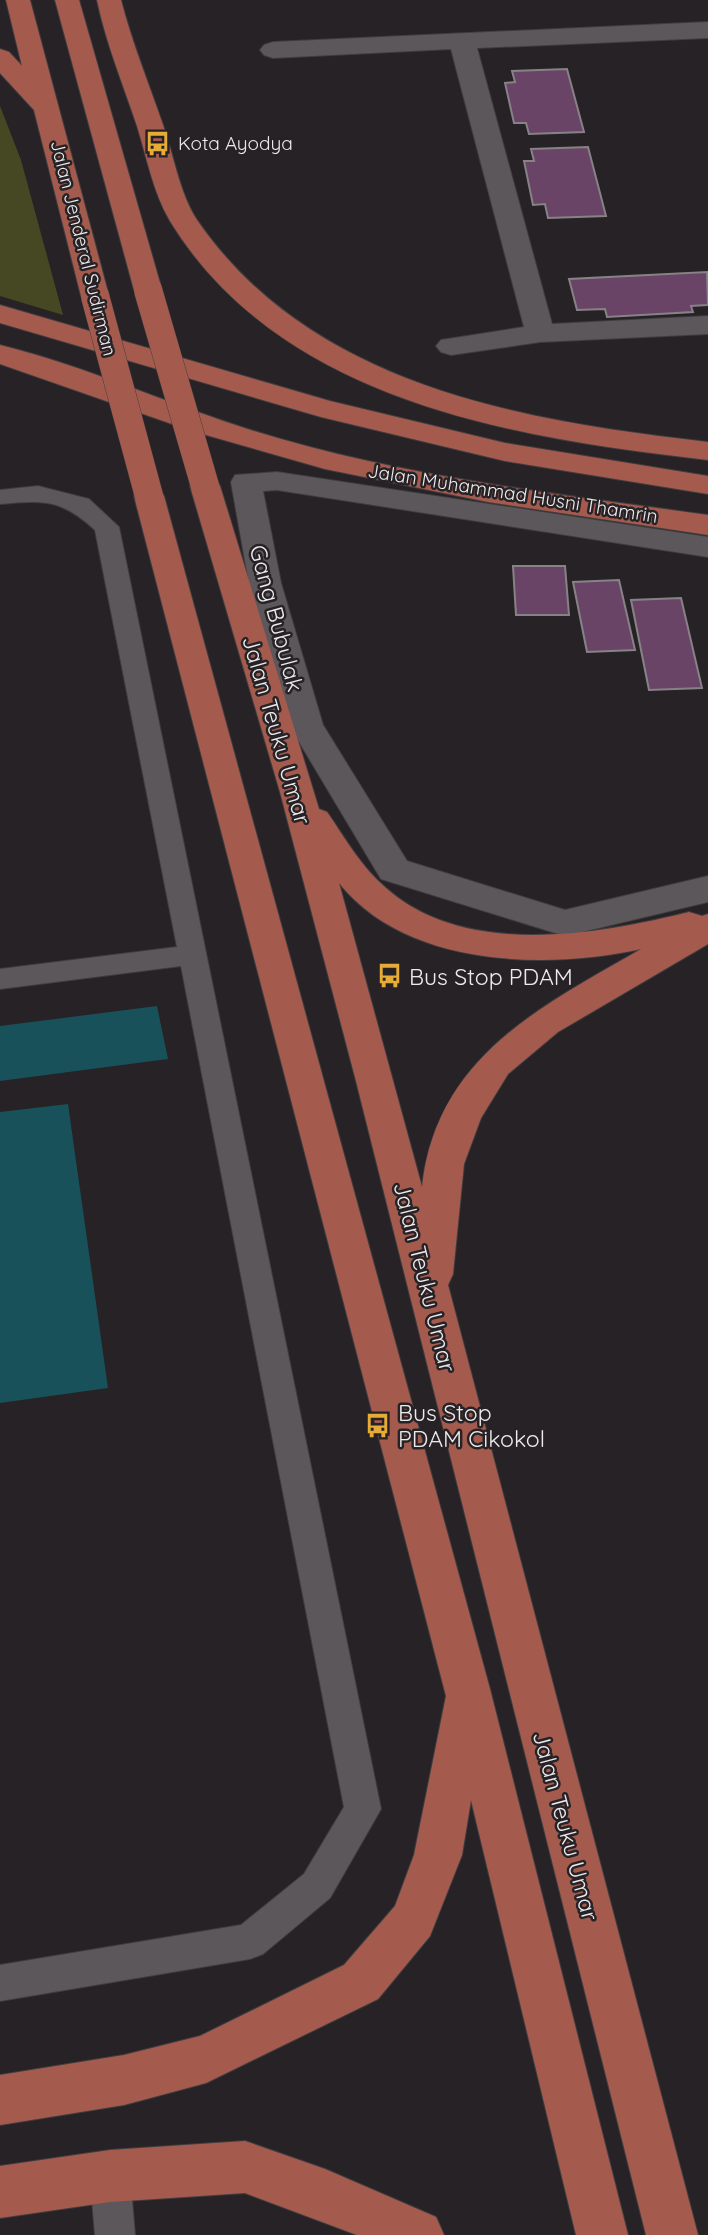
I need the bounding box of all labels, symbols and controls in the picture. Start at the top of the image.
bus stop icon: Kota Ayodya [144,129,172,157]
place label: Kota Ayodya [178,131,293,155]
street label: Jalan Jenderal Sudirman [46,138,122,358]
street label: Jalan Muhammad Husni Thamrin [366,458,660,528]
street label: Gang Bubulak [243,541,311,695]
street label: Jalan Teuku Umar [236,632,318,828]
bus stop icon: Bus Stop PDAM [375,962,403,990]
place label: Bus Stop PDAM [409,962,573,991]
street label: Jalan Teuku Umar [387,1179,463,1375]
place label: Bus Stop PDAM Cikokol [398,1398,545,1453]
bus stop icon: Bus Stop PDAM Cikokol [364,1411,392,1439]
street label: Jalan Teuku Umar [527,1728,605,1924]

